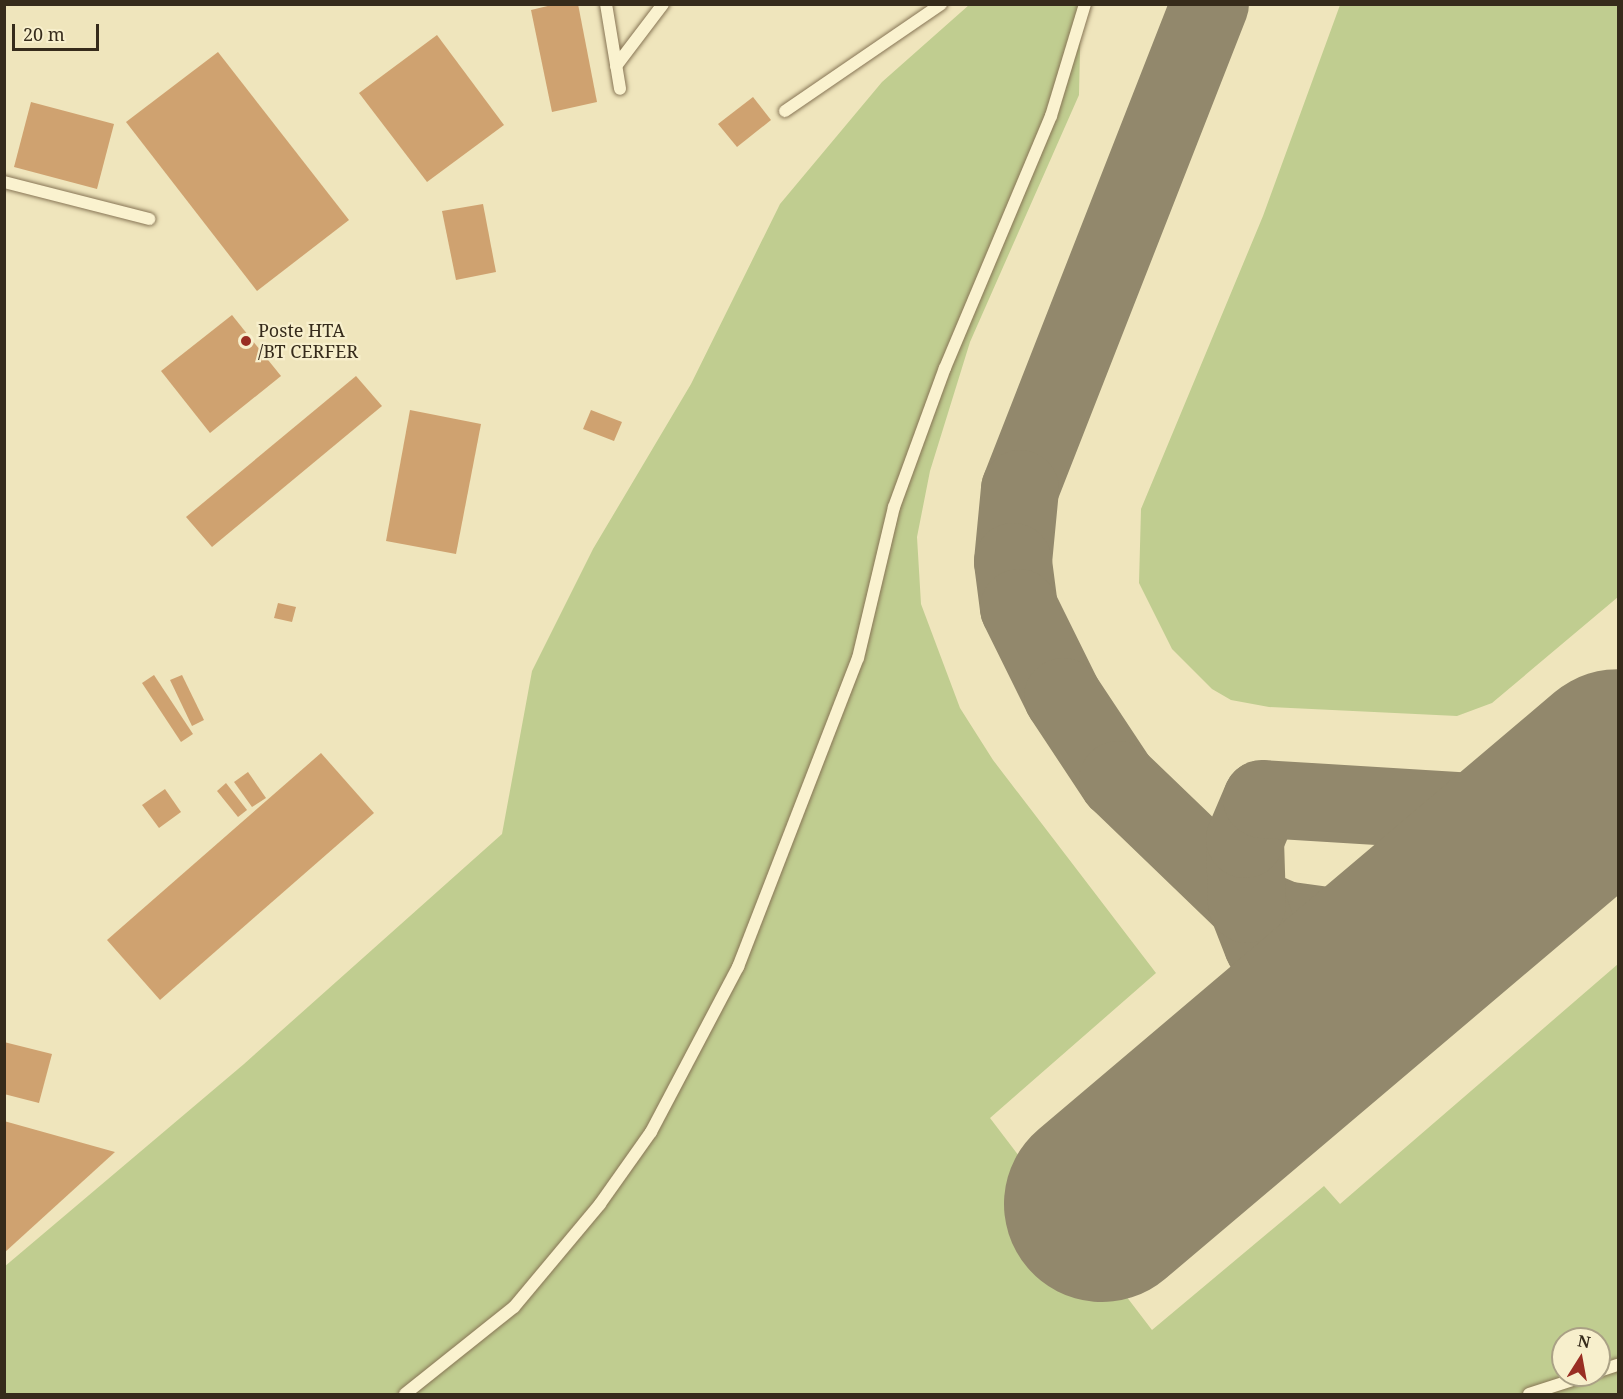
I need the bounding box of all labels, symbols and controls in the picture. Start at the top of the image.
scale bar [15,12,102,50]
text: 20 m [23,22,65,46]
place label: Poste HTA /BT CERFER [258,320,358,362]
marker: Poste HTA /BT CERFER [239,334,253,348]
north arrow [1551,1327,1611,1387]
text: N [1576,1329,1592,1353]

